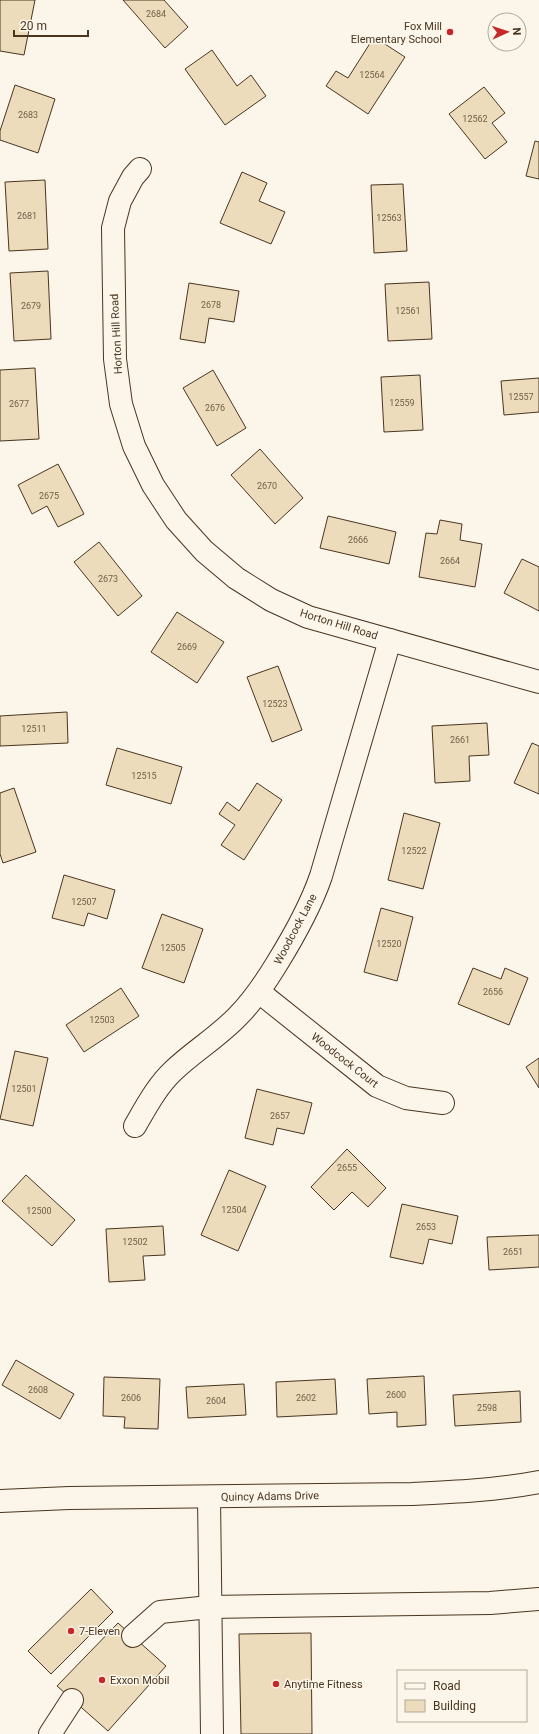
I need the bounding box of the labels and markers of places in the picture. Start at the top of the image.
place label: Fox Mill Elementary School [351,20,442,46]
marker: Fox Mill Elementary School [445,27,455,37]
place label: 7-Eleven [79,1625,120,1638]
marker: 7-Eleven [66,1626,76,1636]
place label: Exxon Mobil [110,1674,170,1687]
marker: Exxon Mobil [97,1675,107,1685]
place label: Anytime Fitness [284,1678,363,1691]
marker: Anytime Fitness [271,1679,281,1689]

